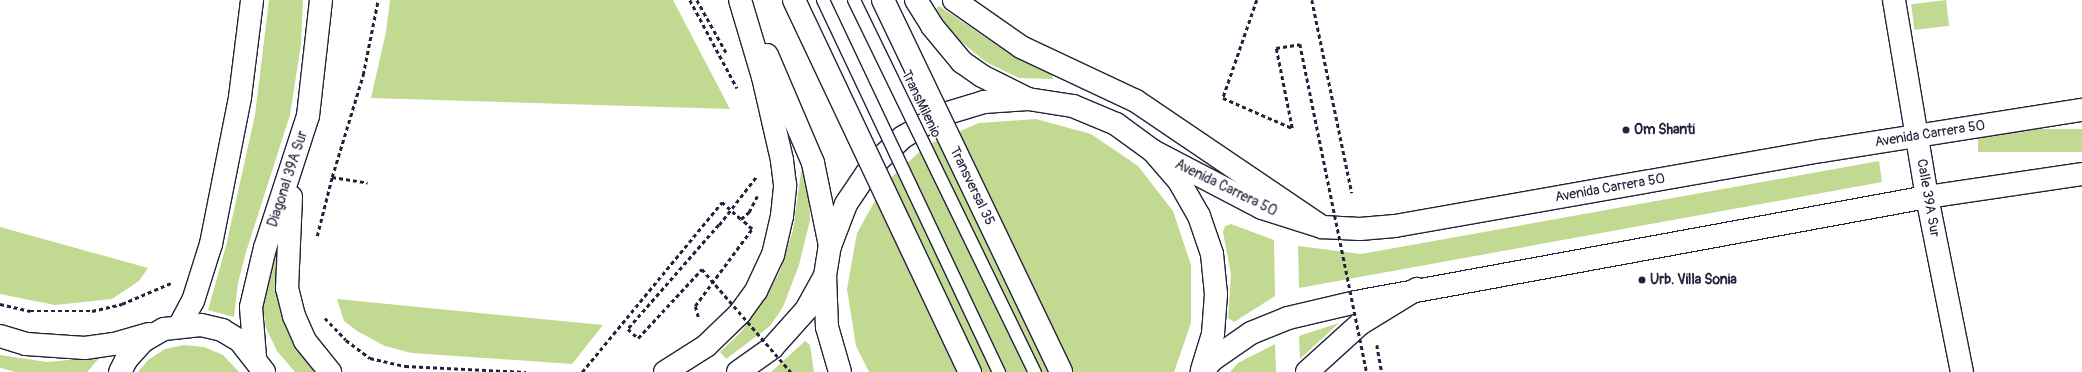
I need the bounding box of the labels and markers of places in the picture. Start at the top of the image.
place label: Om Shanti [1634,122,1695,138]
marker: Om Shanti [1621,125,1631,135]
place label: Urb. Villa Sonia [1650,272,1737,288]
marker: Urb. Villa Sonia [1637,275,1647,285]

